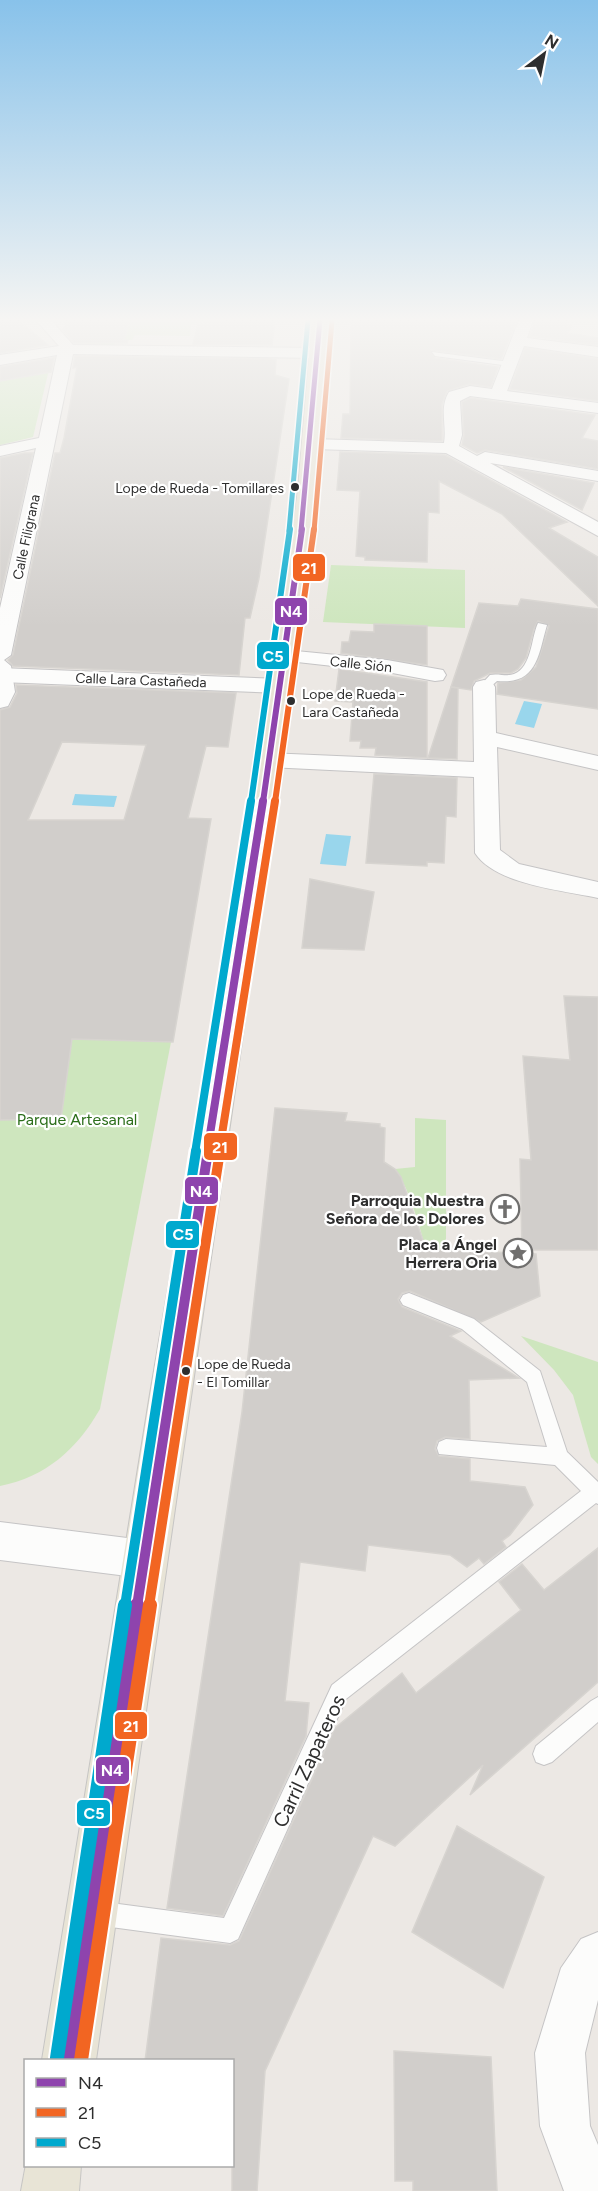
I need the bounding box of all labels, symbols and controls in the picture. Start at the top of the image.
north arrow [514,24,574,84]
text: N [541,30,562,53]
place label: Lope de Rueda - Tomillares [115,480,284,497]
marker: Lope de Rueda - Tomillares [289,481,301,493]
street label: Calle Filigrana [9,493,44,581]
line badge: 21 [292,553,326,582]
text: 21 [301,559,317,578]
line badge: N4 [274,597,308,626]
text: N4 [280,602,302,621]
line badge: C5 [256,641,290,670]
text: C5 [263,647,283,666]
street label: Calle Sión [329,653,393,676]
street label: Calle Lara Castañeda [75,670,207,691]
place label: Lope de Rueda - Lara Castañeda [302,686,405,721]
marker: Lope de Rueda - Lara Castañeda [285,695,297,707]
park label: Parque Artesanal [17,1110,137,1129]
line badge: 21 [203,1132,238,1161]
text: 21 [212,1138,228,1157]
line badge: N4 [184,1176,219,1205]
text: N4 [190,1182,212,1201]
place label: Parroquia Nuestra Señora de los Dolores [326,1191,485,1228]
church icon: Parroquia Nuestra Señora de los Dolores [489,1193,521,1225]
line badge: C5 [165,1220,200,1249]
text: C5 [173,1225,193,1244]
place label: Placa a Ángel Herrera Oria [399,1235,497,1272]
place icon: Placa a Ángel Herrera Oria [502,1237,534,1269]
place label: Lope de Rueda - El Tomillar [197,1356,291,1391]
marker: Lope de Rueda - El Tomillar [180,1365,192,1377]
street label: Carril Zapateros [268,1691,350,1831]
line badge: 21 [114,1711,148,1740]
text: 21 [123,1717,139,1736]
line badge: N4 [95,1756,130,1785]
text: N4 [101,1761,123,1780]
line badge: C5 [76,1799,111,1827]
text: C5 [84,1804,104,1823]
legend [24,2059,234,2167]
text: N4 [78,2072,103,2094]
text: 21 [78,2102,96,2124]
text: C5 [78,2132,101,2154]

